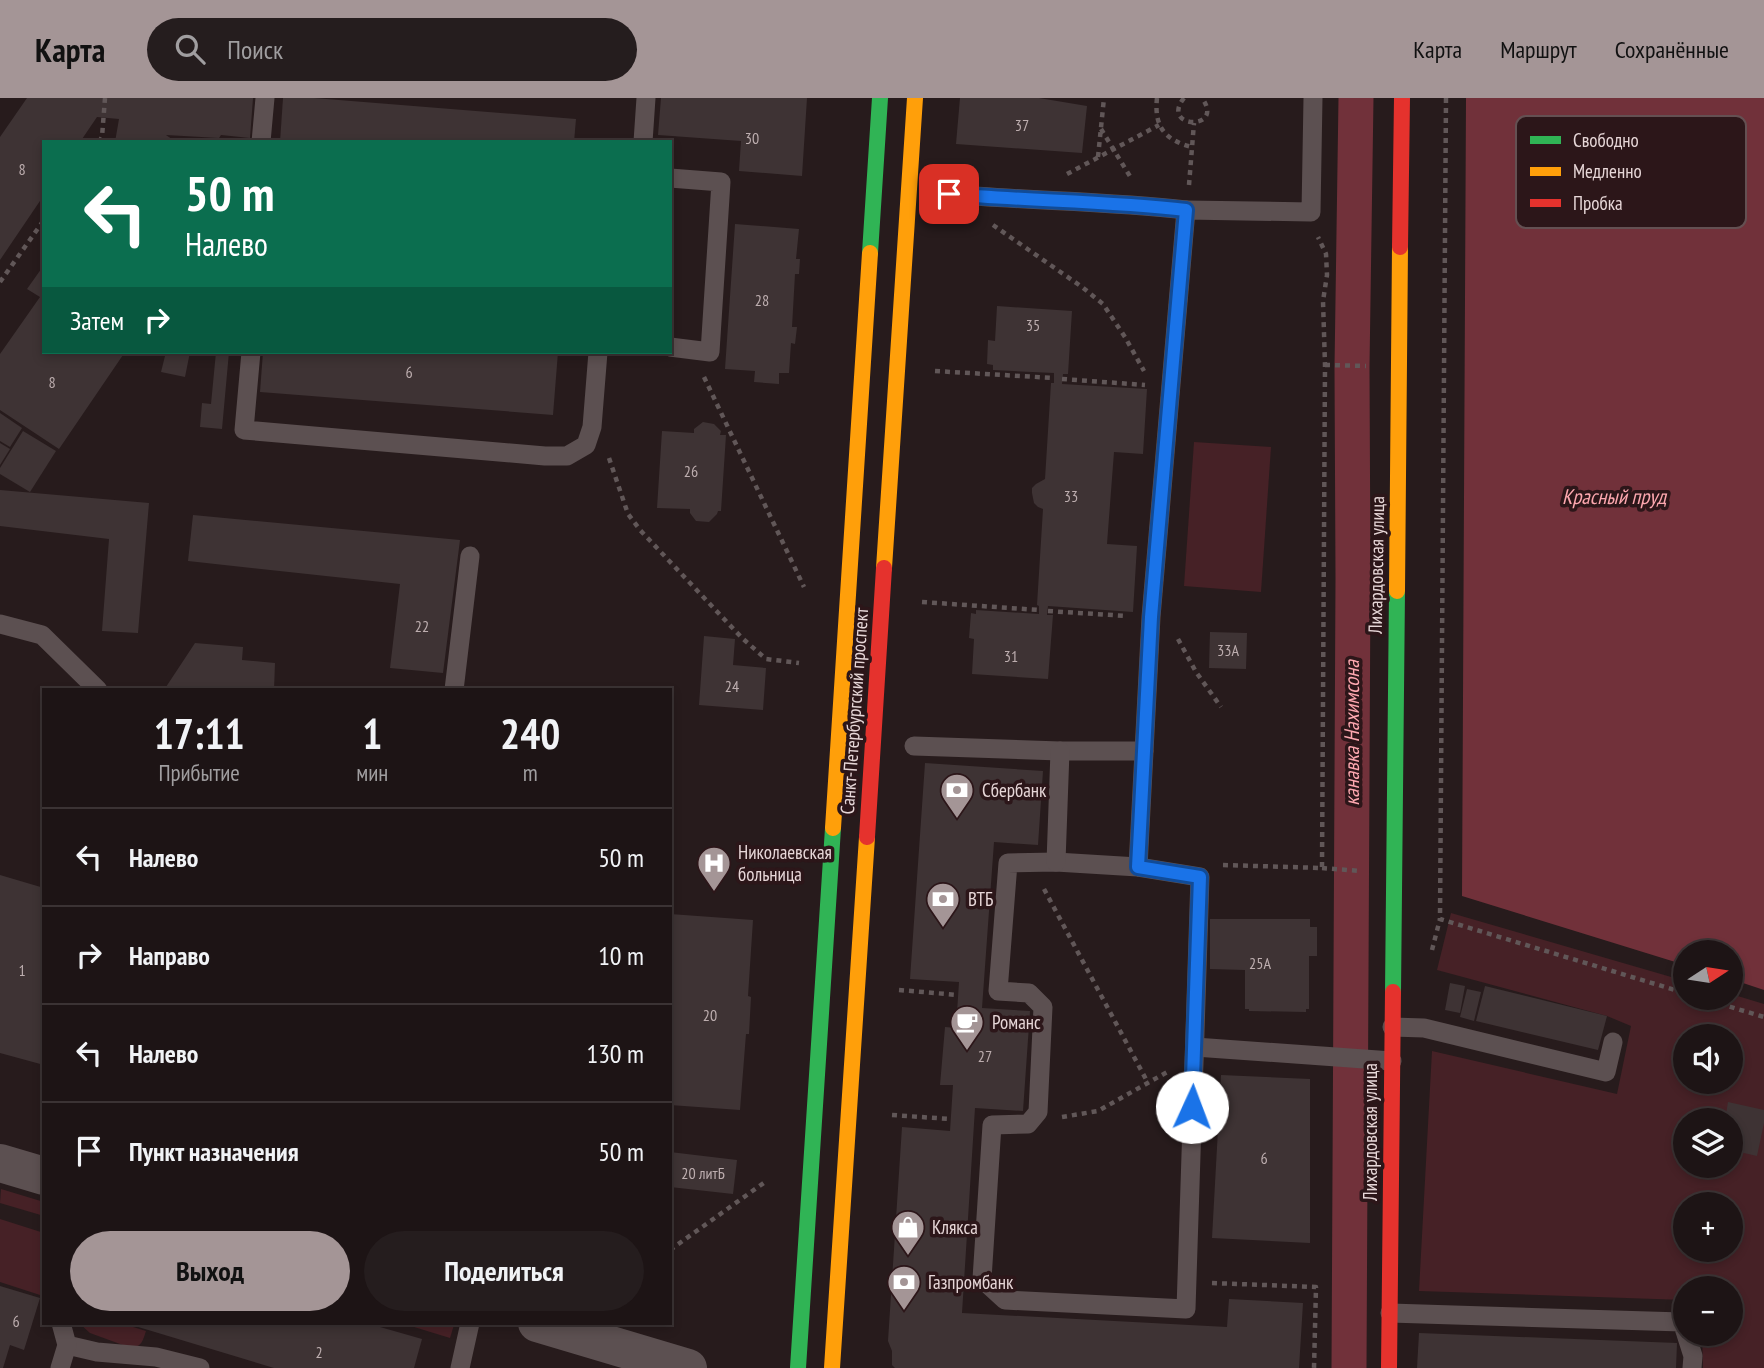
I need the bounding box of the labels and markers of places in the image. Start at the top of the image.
pin [919,164,979,224]
bank icon: Сбербанк [938,771,976,820]
place label: Сбербанк [982,778,1047,802]
place label: Николаевская больница [738,840,832,886]
hospital icon: Николаевская больница [695,844,733,893]
bank icon: ВТБ [924,880,962,929]
place label: ВТБ [968,887,994,911]
cafe icon: Романс [948,1003,986,1052]
place label: Романс [992,1010,1041,1034]
shop icon: Клякса [889,1208,927,1257]
place label: Клякса [932,1215,978,1239]
bank icon: Газпромбанк [885,1263,923,1312]
place label: Газпромбанк [928,1270,1014,1294]

